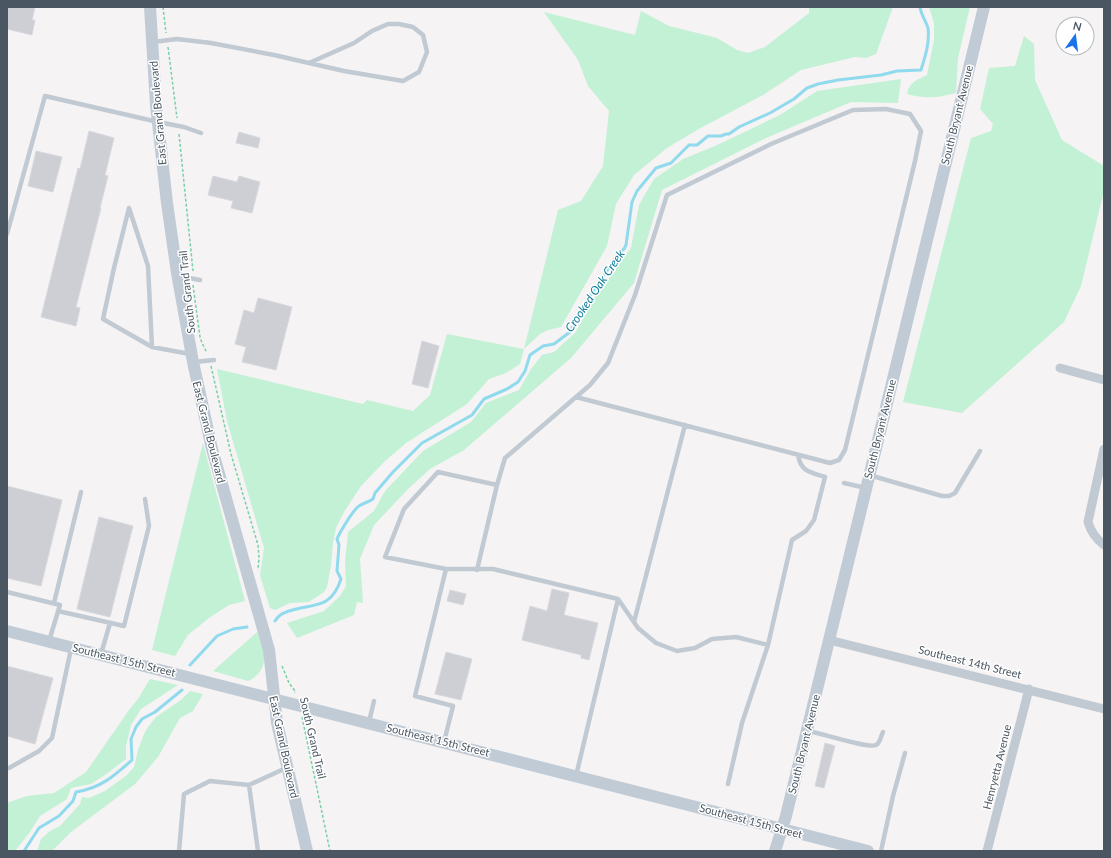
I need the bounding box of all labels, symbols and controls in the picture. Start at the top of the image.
north arrow [1055,16,1095,56]
text: N [1072,18,1083,33]
street label: East Grand Boulevard [146,60,169,166]
street label: South Bryant Avenue [938,64,975,166]
water label: Crooked Oak Creek [562,246,628,335]
street label: South Grand Trail [176,250,197,334]
street label: South Bryant Avenue [861,378,898,480]
street label: East Grand Boulevard [191,380,228,484]
street label: Southeast 15th Street [71,640,177,679]
street label: Southeast 14th Street [917,642,1023,681]
street label: South Bryant Avenue [785,693,822,795]
street label: East Grand Boulevard [267,694,302,799]
street label: South Grand Trail [298,696,329,780]
street label: Southeast 15th Street [385,720,491,759]
street label: Henryetta Avenue [980,723,1013,811]
street label: Southeast 15th Street [698,801,804,841]

